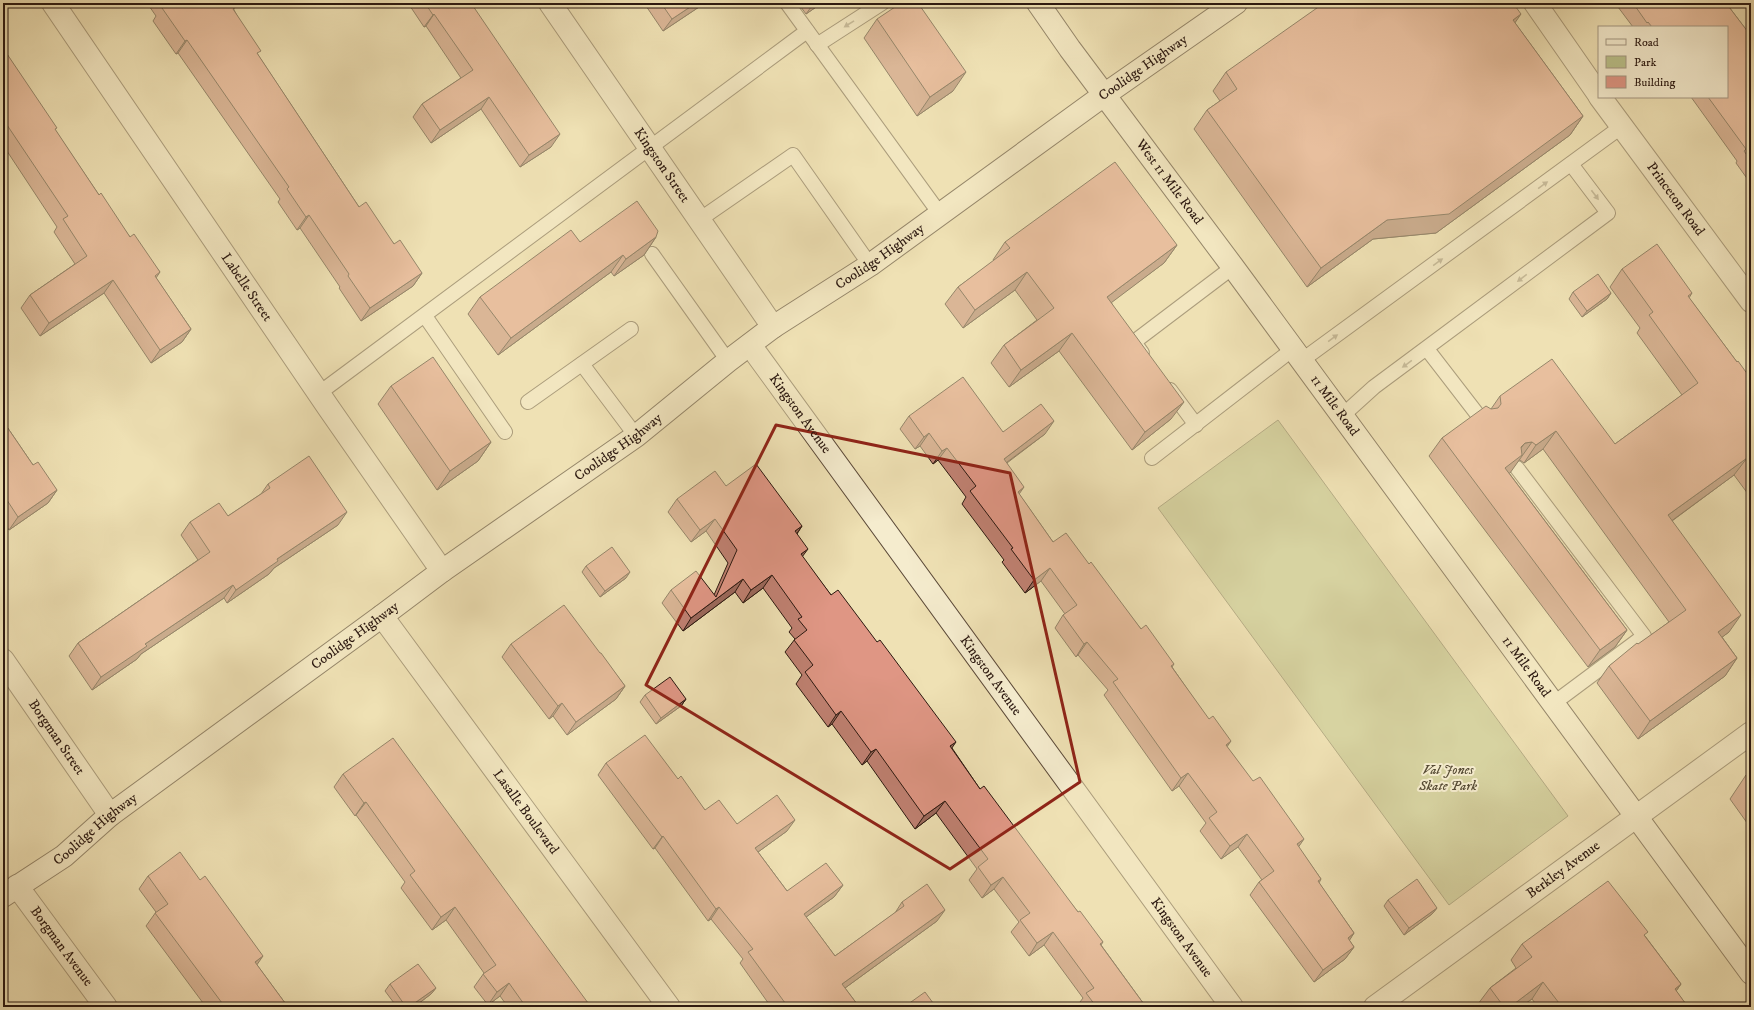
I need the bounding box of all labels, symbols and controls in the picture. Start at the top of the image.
one-way arrow [843,20,855,27]
legend [1598,26,1728,98]
street label: Coolidge Highway [1095,30,1191,105]
text: Road [1634,35,1659,50]
text: Park [1634,55,1656,70]
text: Building [1634,75,1675,90]
street label: Kingston Street [630,124,694,207]
street label: West 11 Mile Road [1131,135,1207,228]
street label: Princeton Road [1643,159,1709,239]
one-way arrow [1537,181,1548,189]
one-way arrow [1590,190,1599,201]
street label: Coolidge Highway [832,219,928,294]
street label: Labelle Street [217,250,276,325]
one-way arrow [1432,257,1443,266]
one-way arrow [1517,274,1527,282]
one-way arrow [1328,334,1338,342]
one-way arrow [1401,360,1412,368]
street label: Kingston Avenue [765,370,835,457]
street label: 11 Mile Road [1306,371,1363,440]
street label: Coolidge Highway [571,409,666,485]
street label: Coolidge Highway [307,597,403,674]
street label: Kingston Avenue [956,632,1026,719]
street label: 11 Mile Road [1498,632,1555,701]
street label: Borgman Street [24,696,89,779]
park label: Val Jones Skate Park [1418,761,1477,795]
street label: Lasalle Boulevard [489,766,563,858]
street label: Coolidge Highway [50,789,141,870]
street label: Berkley Avenue [1523,837,1604,903]
street label: Kingston Avenue [1146,894,1217,981]
street label: Borgman Avenue [26,903,97,990]

